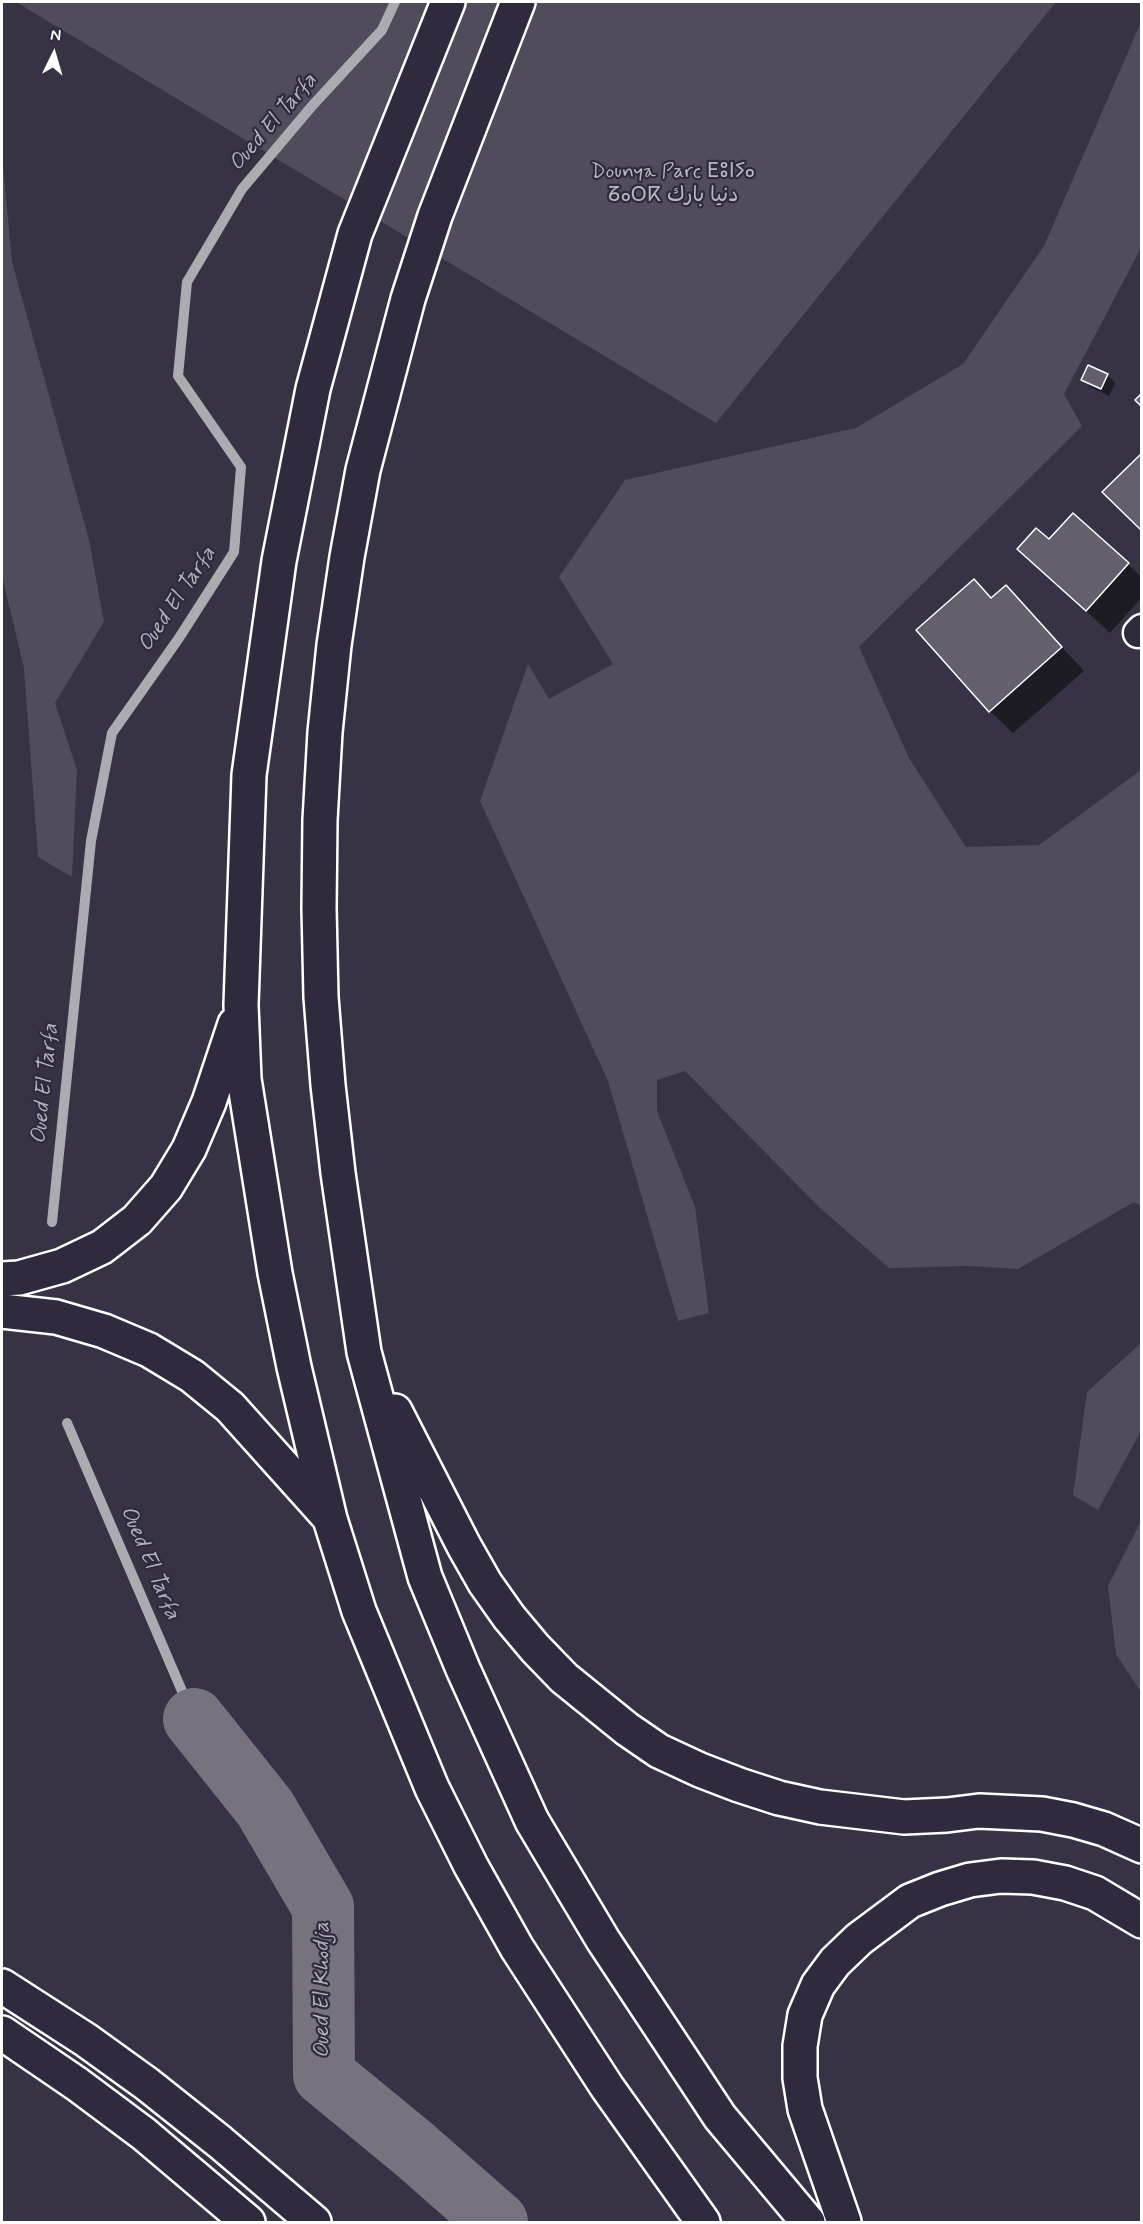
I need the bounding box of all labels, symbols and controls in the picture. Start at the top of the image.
north arrow [24,24,84,84]
text: N [49,25,62,46]
water label: Oued El Tarfa [224,69,324,177]
park label: Dounya Parc ⴹⵓⵏⵢⴰ ⵒⴰⵔⴽ دنيا بارك [591,160,755,210]
water label: Oued El Tarfa [133,543,223,657]
water label: Oued El Tarfa [27,1023,65,1145]
water label: Oued El Tarfa [113,1502,185,1624]
water label: Oued El Khodja [310,1922,336,2058]

